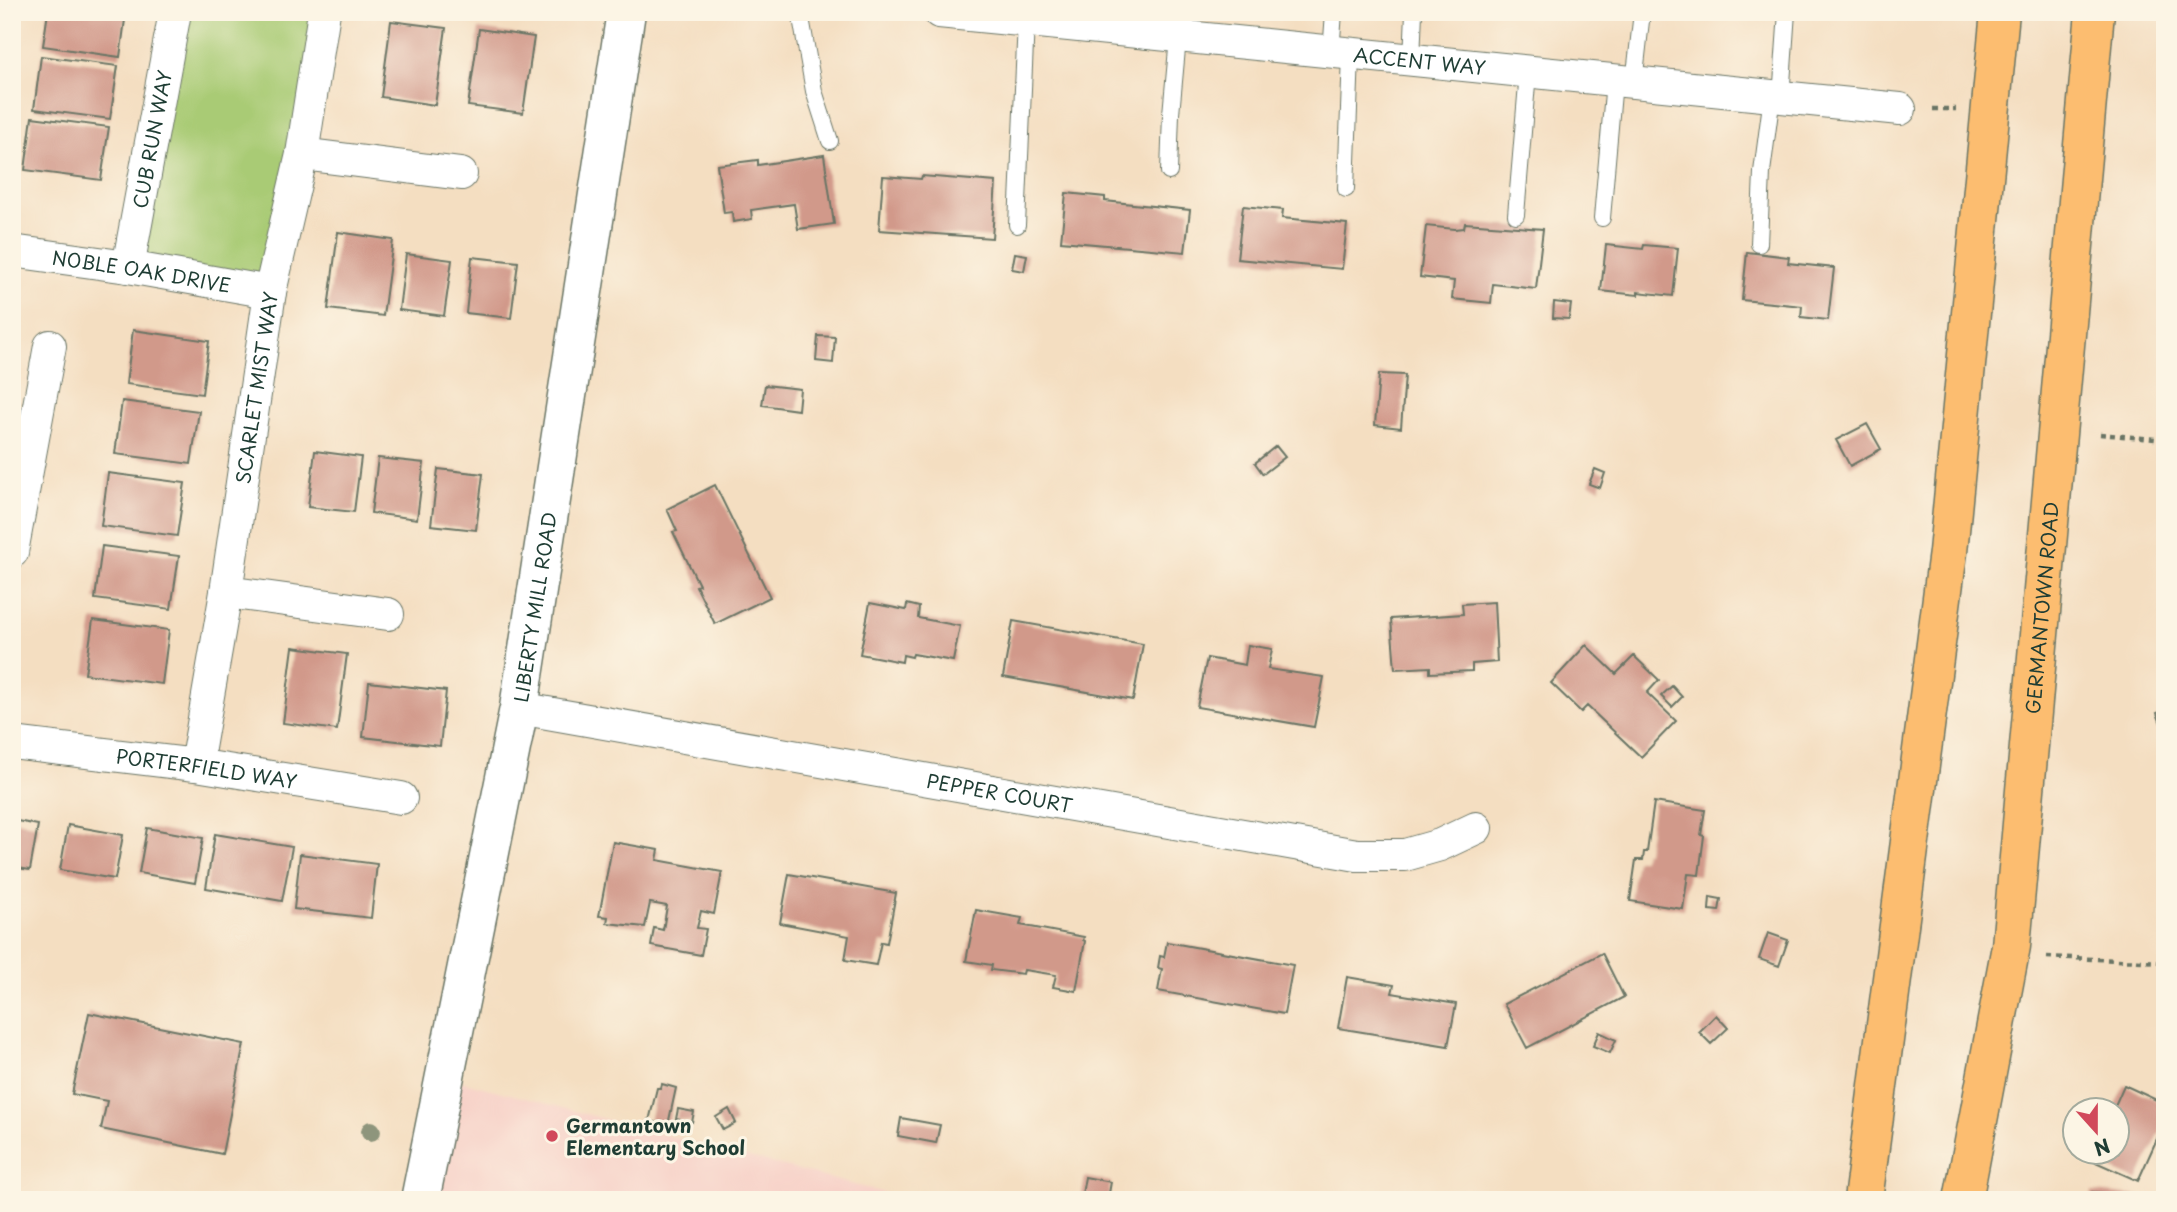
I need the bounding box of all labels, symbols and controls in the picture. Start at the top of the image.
street label: ACCENT WAY [1352,40,1487,81]
street label: CUB RUN WAY [125,68,178,210]
street label: NOBLE OAK DRIVE [50,243,233,299]
street label: SCARLET MIST WAY [228,290,284,486]
street label: GERMANTOWN ROAD [2018,501,2065,715]
street label: LIBERTY MILL ROAD [506,510,563,704]
street label: PORTERFIELD WAY [114,742,299,795]
street label: PEPPER COURT [924,766,1075,819]
north arrow [2062,1096,2132,1166]
place label: Germantown Elementary School [566,1111,745,1161]
marker: Germantown Elementary School [544,1128,560,1144]
text: N [2090,1132,2114,1164]

